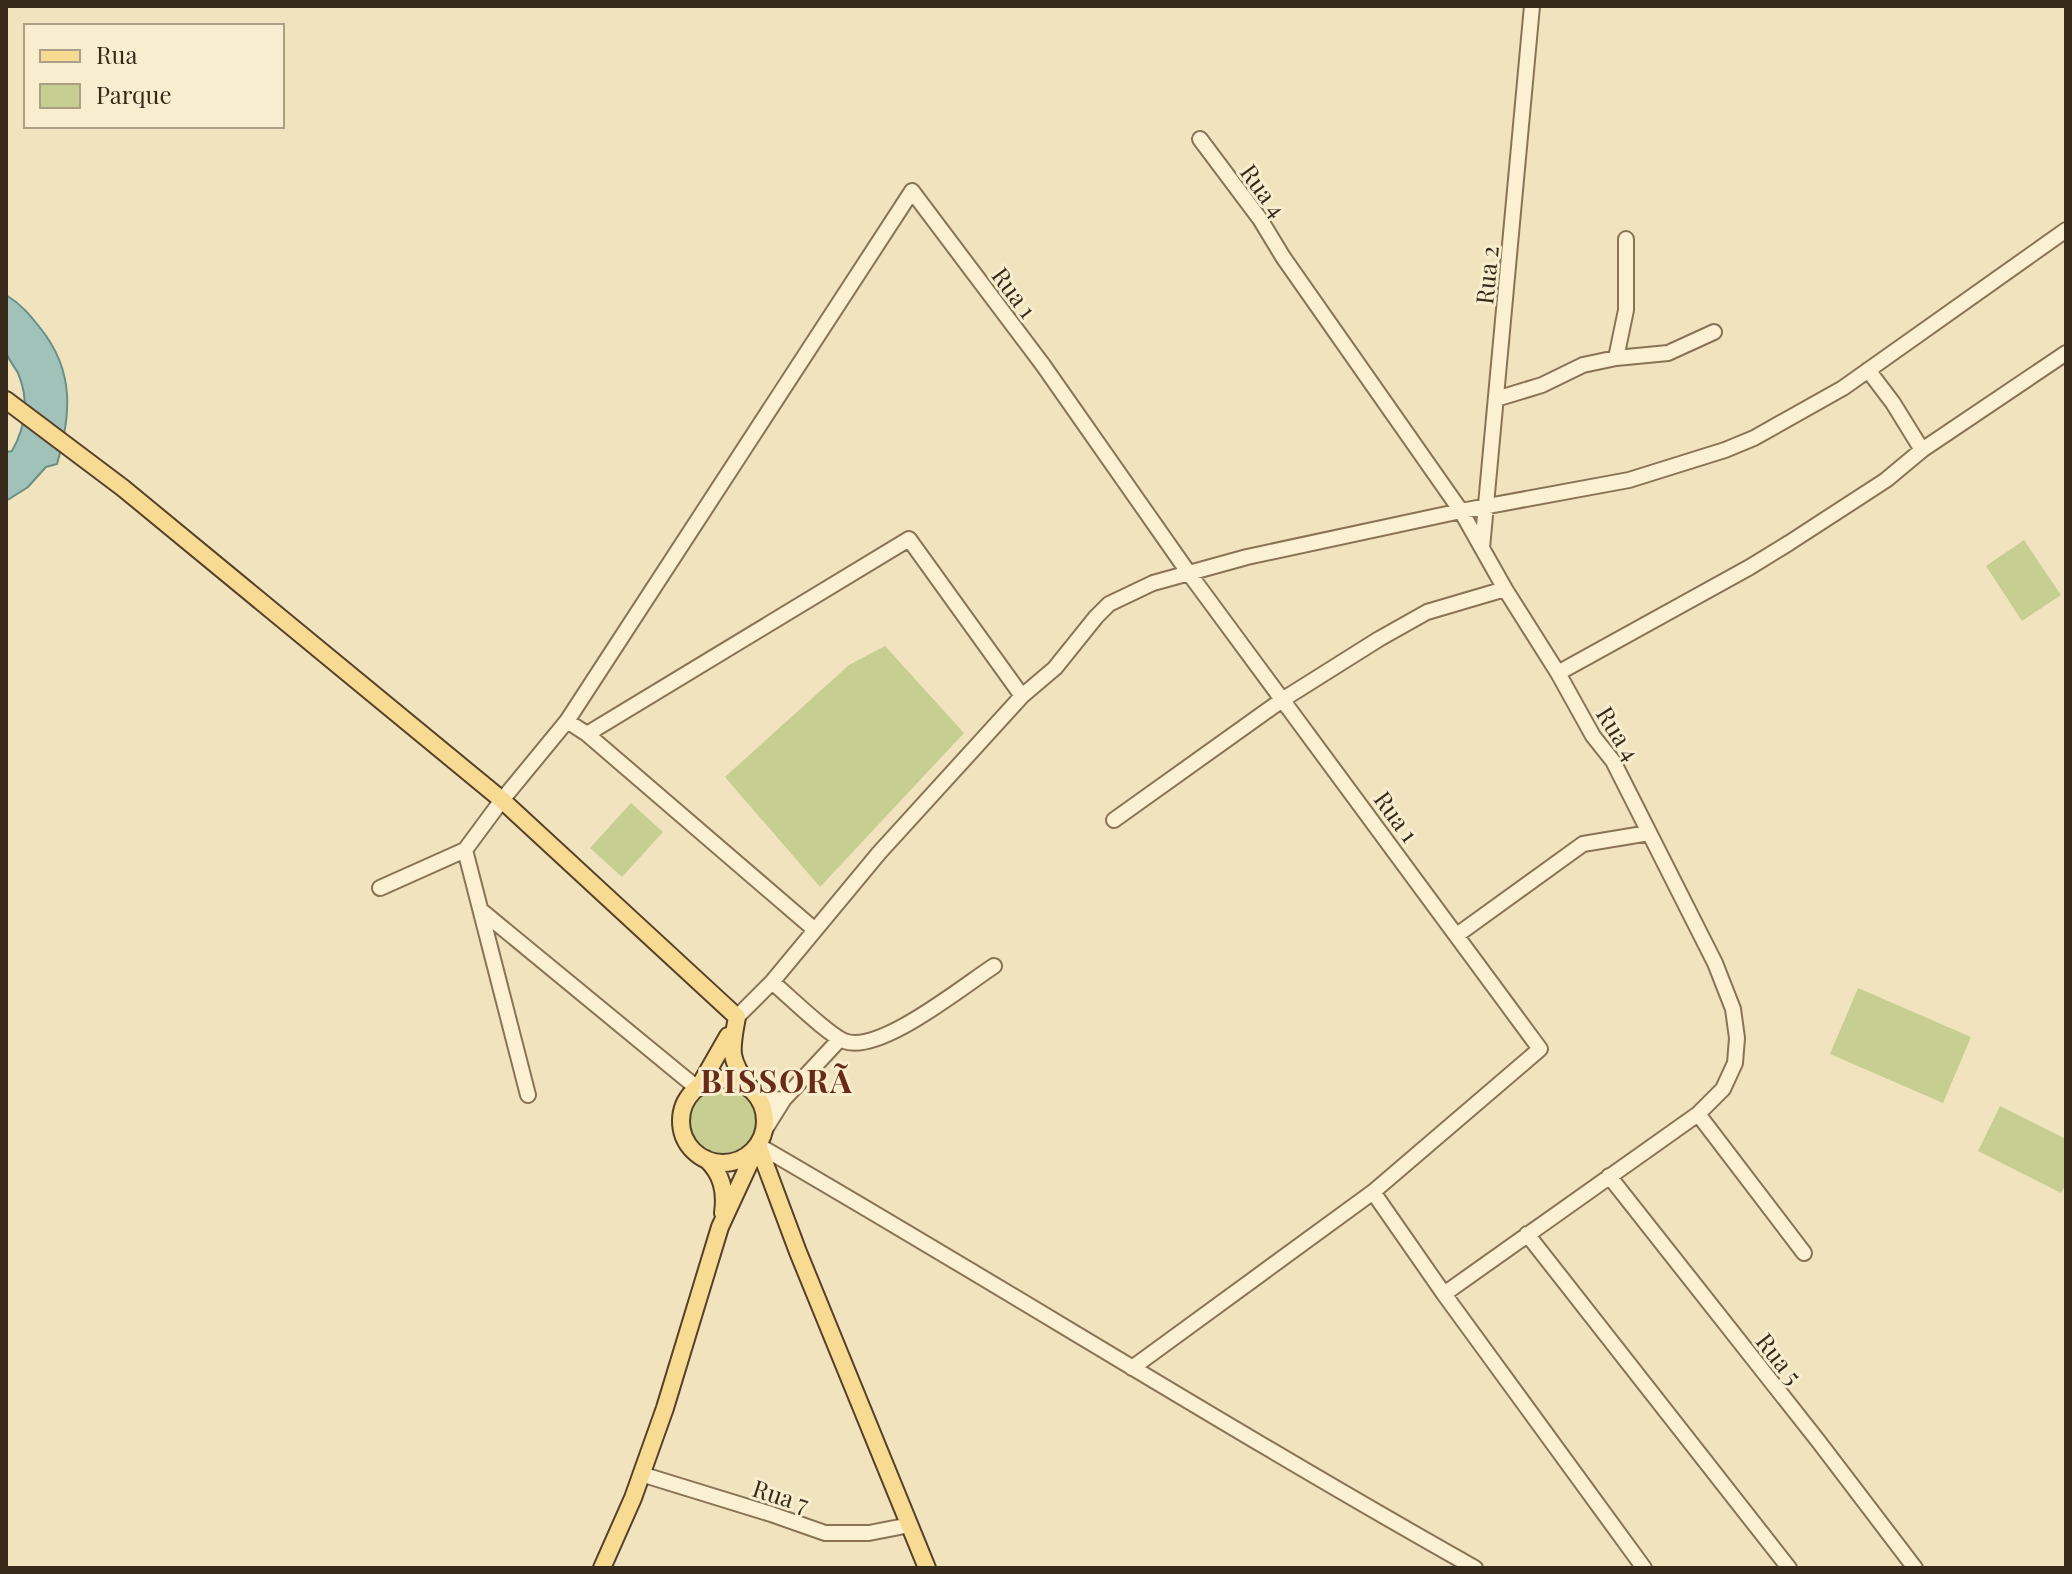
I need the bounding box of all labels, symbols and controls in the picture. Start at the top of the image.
legend [24,24,284,128]
text: Rua [96,38,137,70]
text: Parque [96,78,172,110]
street label: Rua 4 [1234,157,1294,223]
street label: Rua 2 [1467,244,1505,306]
street label: Rua 1 [985,260,1045,324]
street label: Rua 4 [1590,700,1648,766]
street label: Rua 1 [1368,784,1426,848]
district label: BISSORÃ [700,1058,854,1101]
street label: Rua 5 [1750,1326,1810,1390]
street label: Rua 7 [749,1471,813,1519]

